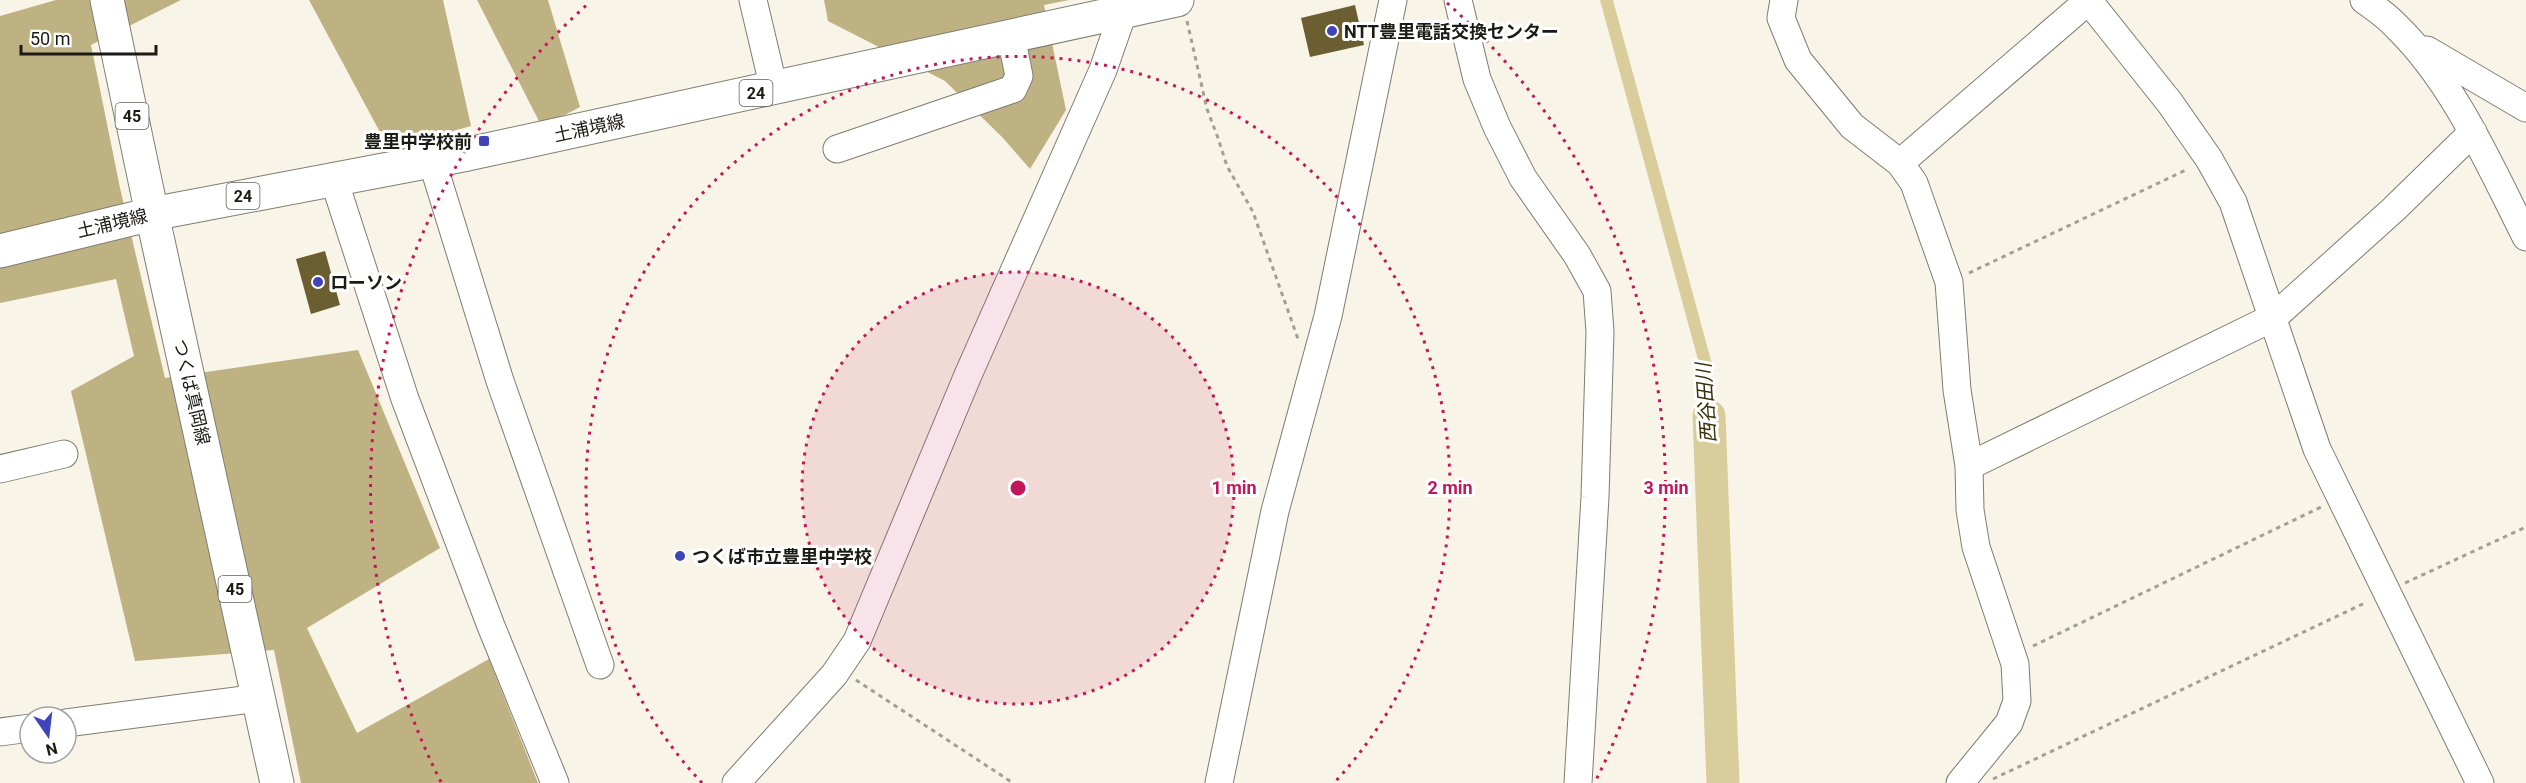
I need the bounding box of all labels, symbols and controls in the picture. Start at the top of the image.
scale bar [21,18,156,56]
place label: NTT豊里電話交換センター [1344,21,1559,42]
marker: NTT豊里電話交換センター [1325,24,1339,38]
text: 50 m [30,28,70,49]
road number: 24 [740,80,772,106]
road number: 45 [116,103,148,129]
street label: 土浦境線 [552,110,626,146]
place label: 豊里中学校前 [364,131,472,152]
marker: 豊里中学校前 [477,134,491,148]
road number: 24 [226,183,260,209]
street label: 土浦境線 [75,205,149,241]
place label: ローソン [330,272,402,293]
marker: ローソン [311,275,325,289]
street label: つくば真岡線 [170,337,214,447]
water label: 西谷田川 [1691,360,1721,444]
text: 1 min [1211,477,1257,498]
text: 2 min [1427,477,1473,498]
text: 3 min [1643,477,1689,498]
centre of rings [1008,478,1028,498]
place label: つくば市立豊里中学校 [692,546,872,567]
marker: つくば市立豊里中学校 [673,549,687,563]
road number: 45 [218,576,252,602]
north arrow [18,705,78,765]
text: N [44,738,59,760]

